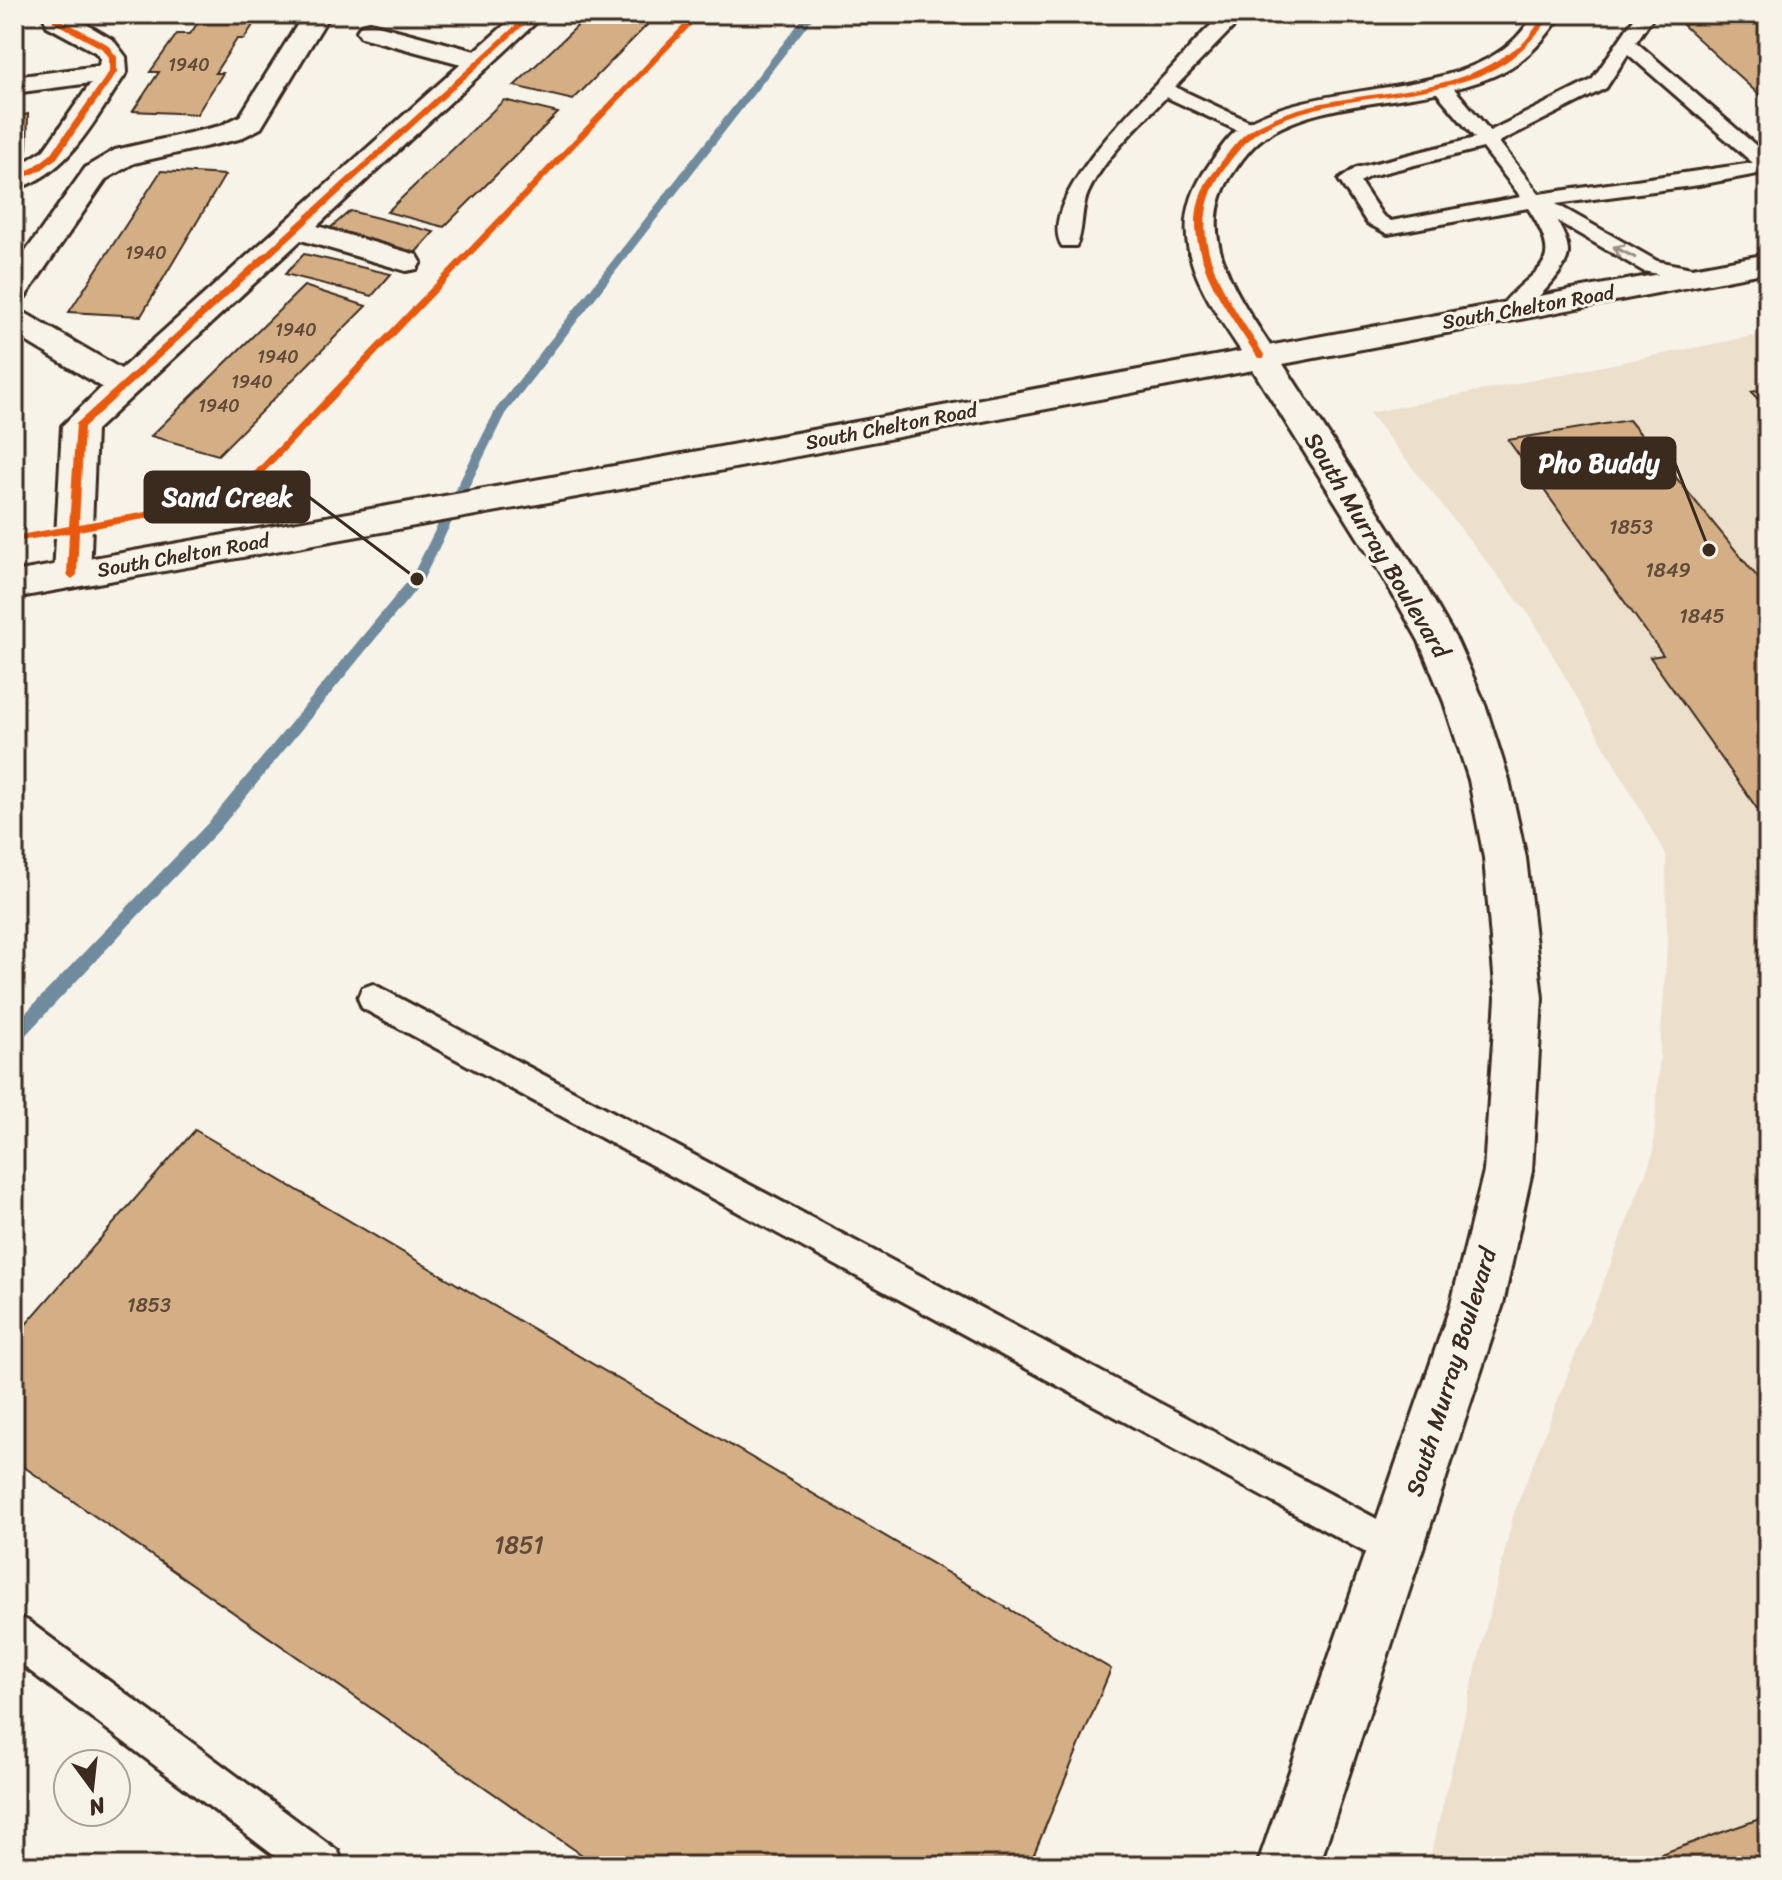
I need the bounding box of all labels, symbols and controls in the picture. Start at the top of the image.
house number: 1940 [168,49,210,81]
house number: 1940 [125,237,167,269]
one-way arrow [1613,244,1637,260]
street label: South Chelton Road [1439,275,1618,340]
house number: 1940 [275,314,317,346]
house number: 1940 [257,341,299,373]
house number: 1940 [231,366,273,398]
house number: 1940 [198,390,240,422]
street label: South Chelton Road [802,392,981,460]
street label: South Murray Boulevard [1292,423,1462,668]
callout: Pho Buddy [1522,438,1675,488]
text: Pho Buddy [1539,440,1660,486]
callout: Sand Creek [145,472,309,522]
text: Sand Creek [161,474,293,520]
house number: 1853 [1609,510,1653,545]
street label: South Chelton Road [94,523,273,588]
house number: 1849 [1645,553,1691,588]
house number: 1845 [1679,599,1725,634]
street label: South Murray Boulevard [1393,1241,1509,1502]
house number: 1853 [127,1288,171,1323]
house number: 1851 [494,1524,544,1566]
north arrow [52,1748,132,1828]
text: N [84,1786,110,1828]

